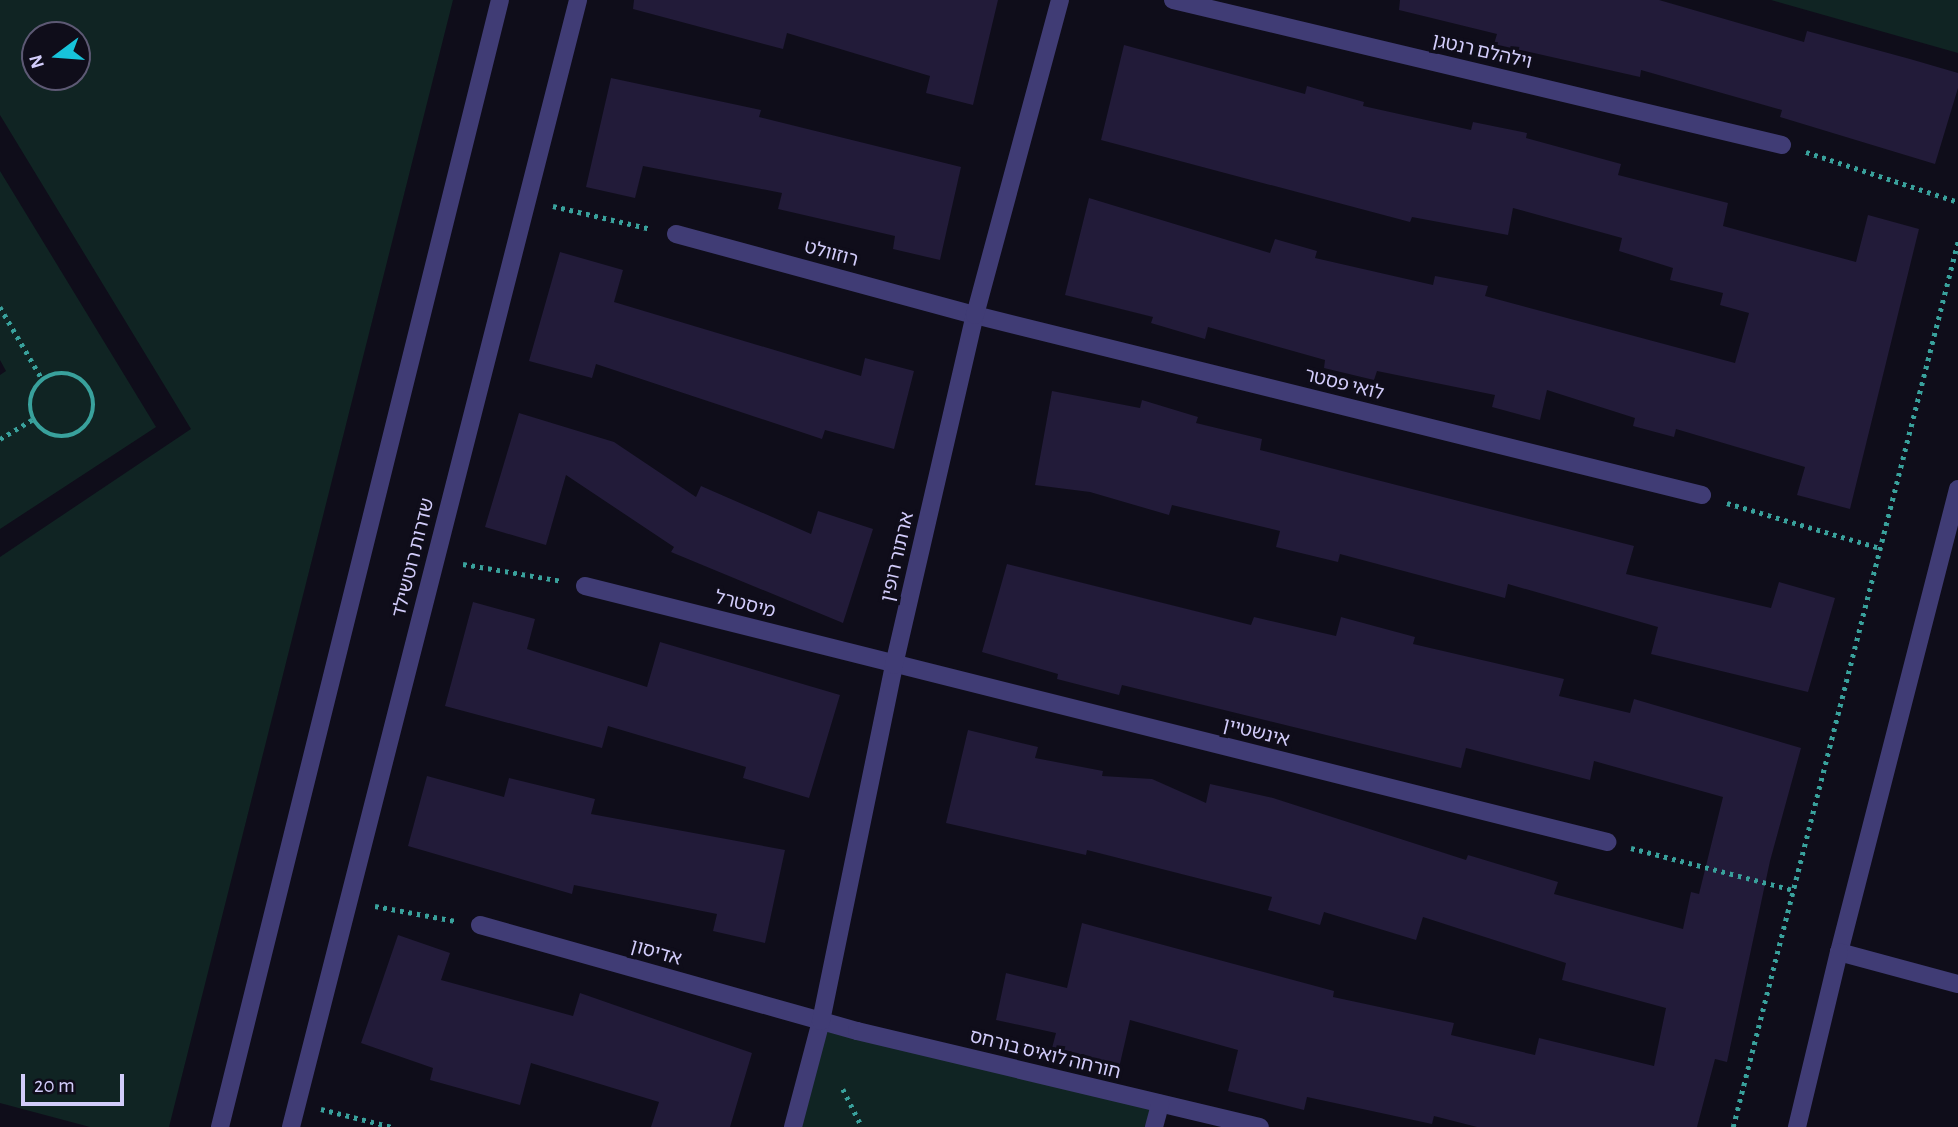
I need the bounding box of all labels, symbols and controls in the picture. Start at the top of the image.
north arrow [21,21,91,91]
street label: וילהלם רנטגן [1430,29,1534,75]
text: N [26,52,48,70]
street label: רוזוולט [802,236,860,272]
street label: לואי פסטר [1302,364,1386,406]
street label: שדרות רוטשילד [388,496,440,620]
street label: ארתור רופין [877,510,919,604]
street label: מיסטרל [712,586,778,624]
street label: אינשטיין [1220,714,1292,752]
street label: אדיסון [628,935,684,971]
street label: חורחה לואיס בורחס [967,1025,1123,1085]
scale bar [24,1060,128,1104]
text: 20 m [34,1075,75,1096]

